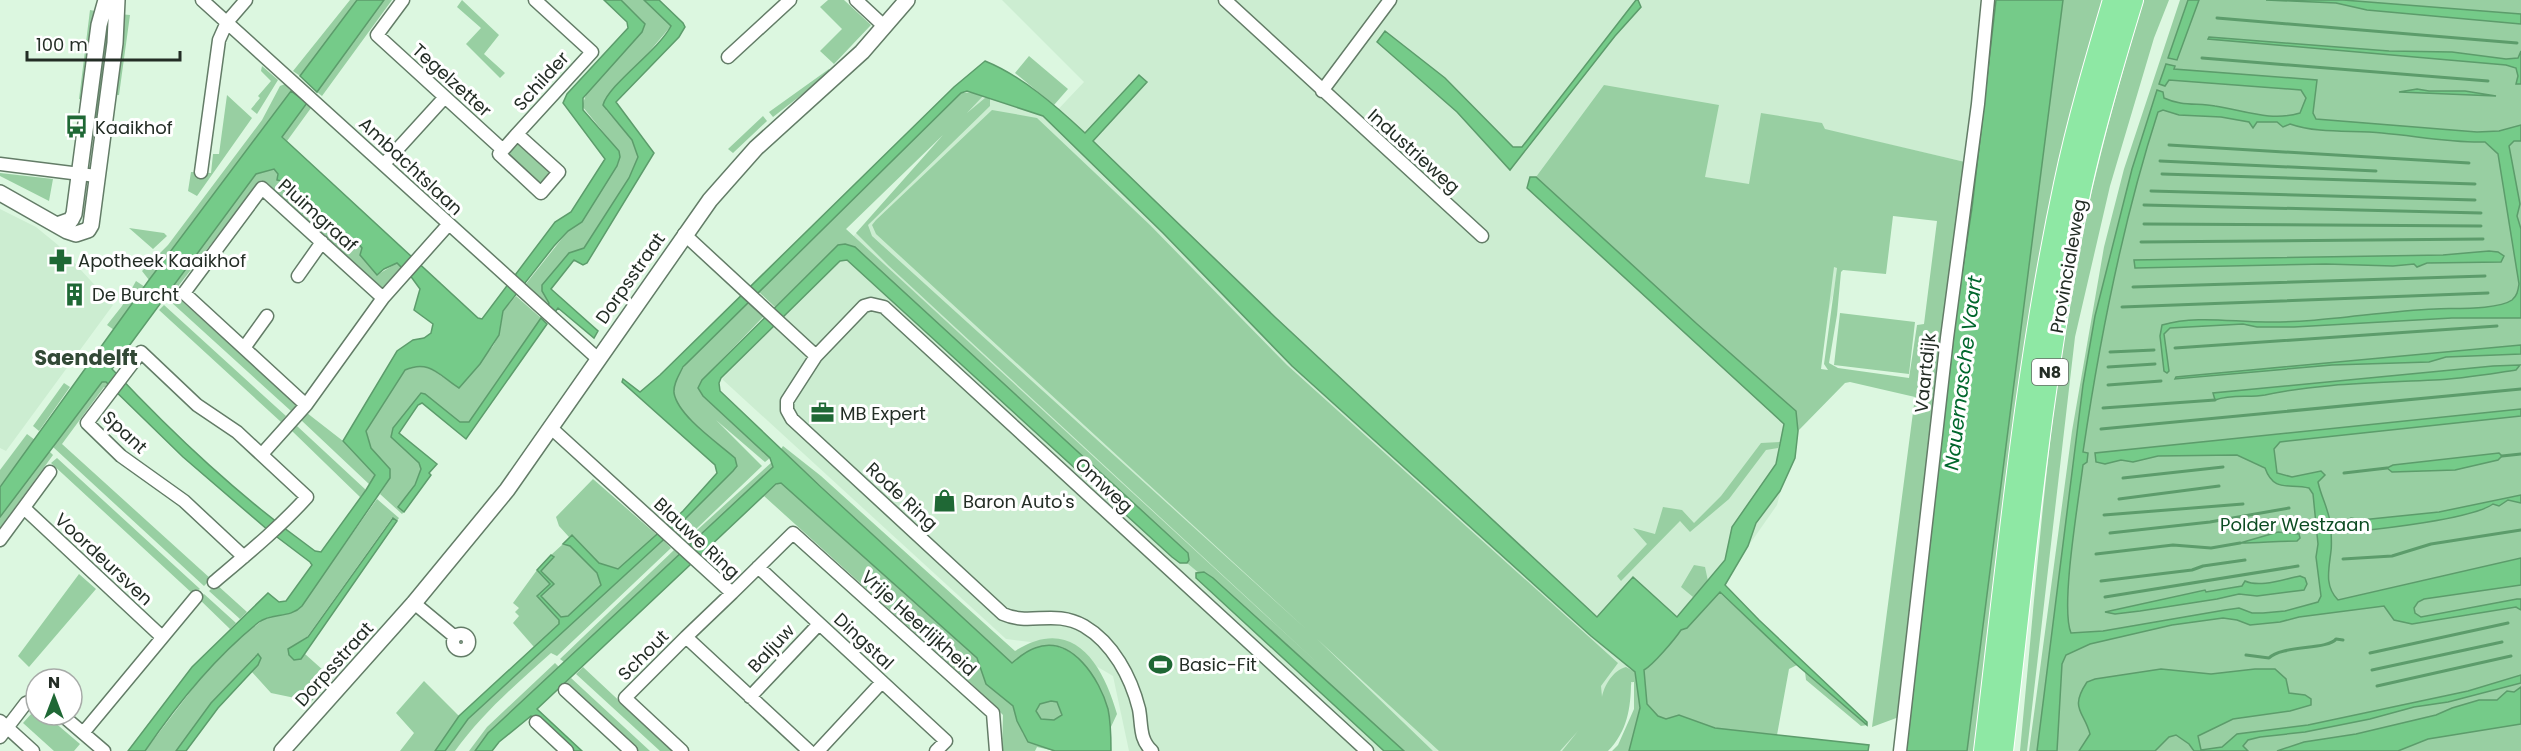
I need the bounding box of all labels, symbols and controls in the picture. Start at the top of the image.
scale bar [27,24,180,62]
text: 100 m [36,32,88,57]
street label: Tegelzetter [407,38,497,123]
street label: Schilder [508,46,575,116]
street label: Industrieweg [1363,103,1465,199]
street label: Ambachtslaan [354,111,468,221]
bus stop icon: Kaaikhof [64,114,90,140]
place label: Kaaikhof [95,115,173,140]
street label: Pluimgraaf [273,173,363,257]
street label: Provincialeweg [2044,197,2092,335]
street label: Dorpsstraat [589,227,671,329]
pharmacy icon: Apotheek Kaaikhof [47,247,73,273]
place label: Apotheek Kaaikhof [78,248,246,273]
water label: Nauernasche Vaart [1937,274,1989,472]
building icon: De Burcht [61,281,87,307]
place label: De Burcht [92,282,179,307]
street label: Vaartdijk [1908,331,1942,414]
district label: Saendelft [34,343,138,372]
road number: N8 [2032,359,2068,385]
office icon: MB Expert [809,400,835,426]
place label: MB Expert [840,401,926,426]
street label: Spant [97,405,153,459]
street label: Omweg [1070,452,1138,518]
street label: Rode Ring [861,456,943,536]
shop icon: Baron Auto's [932,488,958,514]
place label: Baron Auto's [963,489,1075,514]
street label: Blauwe Ring [649,492,745,584]
street label: Voordeursven [50,507,158,611]
park label: Polder Westzaan [2220,512,2370,537]
street label: Vrije Heerlijkheid [856,564,982,682]
street label: Dingstal [829,607,899,675]
street label: Dorpsstraat [289,616,379,712]
street label: Baljuw [742,618,800,678]
street label: Schout [612,624,674,686]
sports icon: Basic-Fit [1148,651,1174,677]
place label: Basic-Fit [1179,652,1257,677]
north arrow [24,667,84,727]
text: N [48,671,60,694]

